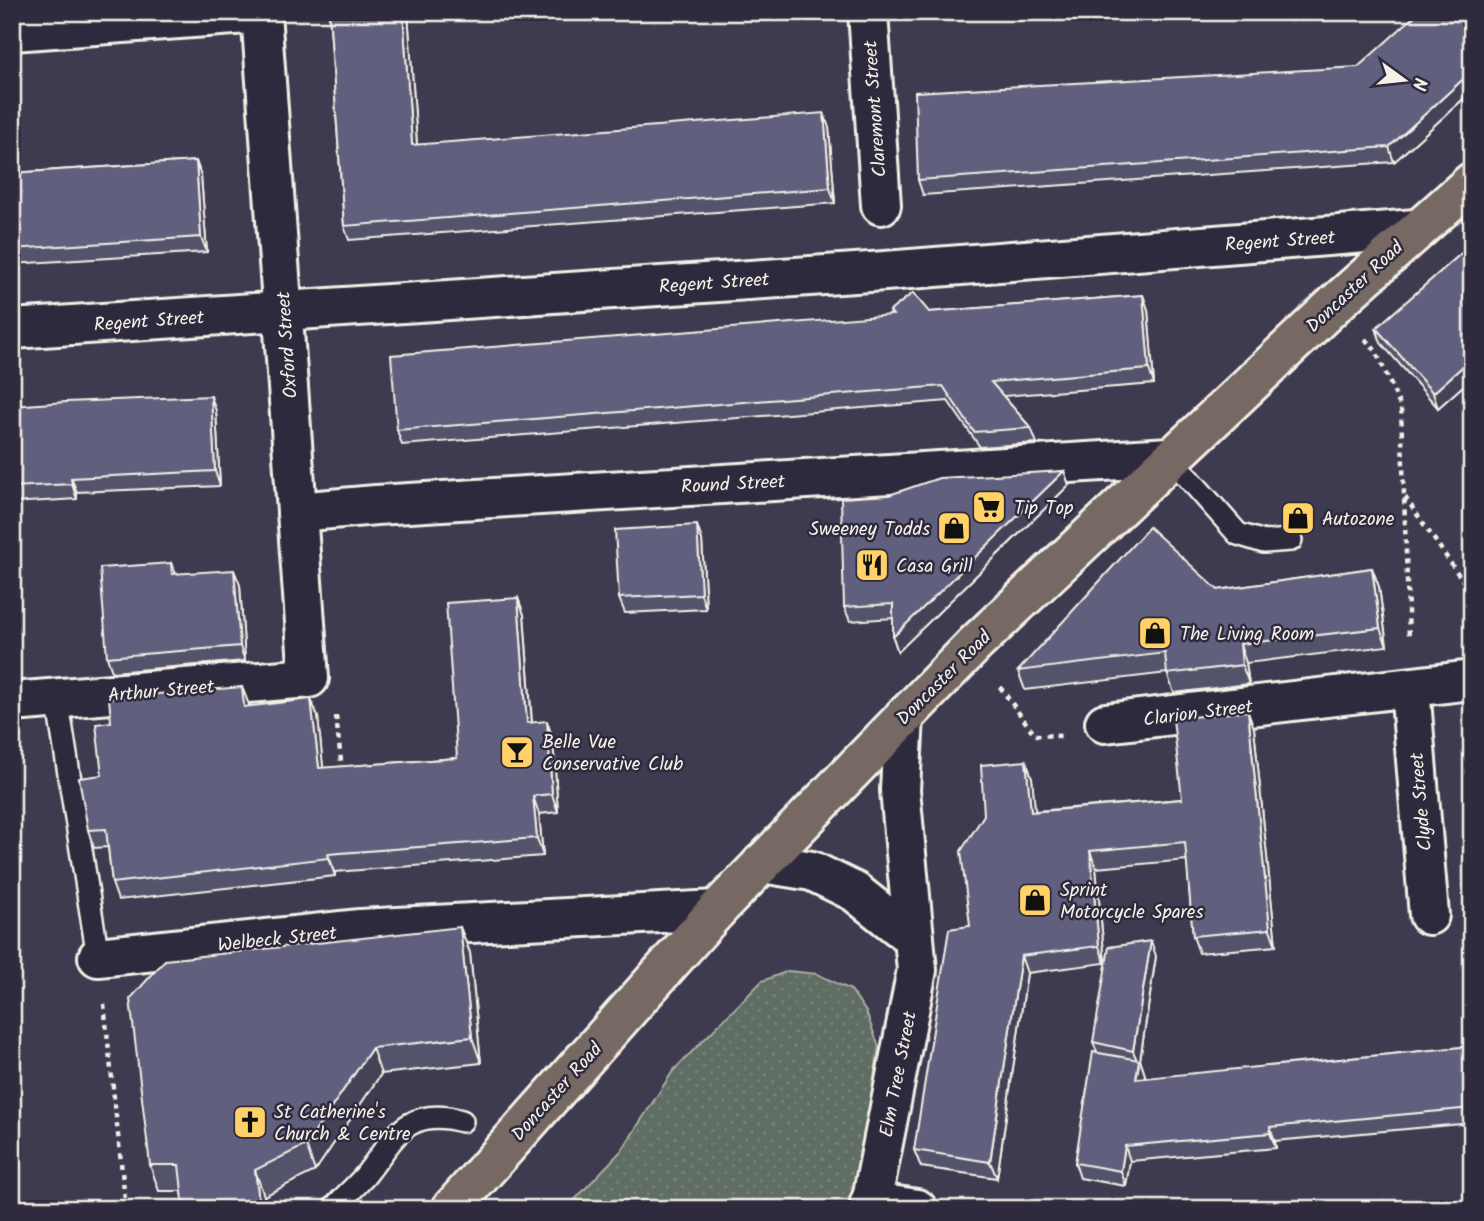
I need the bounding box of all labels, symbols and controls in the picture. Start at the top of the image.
street label: Claremont Street [856,39,896,178]
north arrow [1368,46,1438,116]
text: N [1402,74,1435,94]
street label: Regent Street [1224,223,1337,261]
street label: Doncaster Road [1300,234,1411,341]
street label: Regent Street [658,265,771,303]
street label: Oxford Street [269,290,307,399]
street label: Regent Street [93,303,206,341]
street label: Round Street [680,467,787,503]
supermarket icon: Tip Top [970,488,1008,526]
place label: Tip Top [1014,494,1073,524]
shop icon: Autozone [1279,499,1317,537]
place label: Autozone [1322,505,1395,535]
shop icon: Sweeney Todds [935,509,973,547]
place label: Sweeney Todds [809,515,930,545]
restaurant icon: Casa Grill [853,546,891,584]
place label: Casa Grill [896,552,973,582]
shop icon: The Living Room [1136,614,1174,652]
place label: The Living Room [1180,620,1314,650]
street label: Doncaster Road [890,623,999,733]
street label: Arthur Street [107,672,216,712]
street label: Clarion Street [1142,692,1255,736]
place label: Belle Vue Conservative Club [542,728,683,780]
bar icon: Belle Vue Conservative Club [498,733,536,771]
street label: Clyde Street [1403,751,1441,852]
place label: Sprint Motorcycle Spares [1060,876,1204,928]
shop icon: Sprint Motorcycle Spares [1016,881,1054,919]
street label: Welbeck Street [216,919,339,961]
street label: Elm Tree Street [872,1008,926,1140]
street label: Doncaster Road [505,1036,611,1149]
place label: St Catherine's Church & Centre [274,1098,411,1150]
church icon: St Catherine's Church & Centre [231,1103,269,1141]

